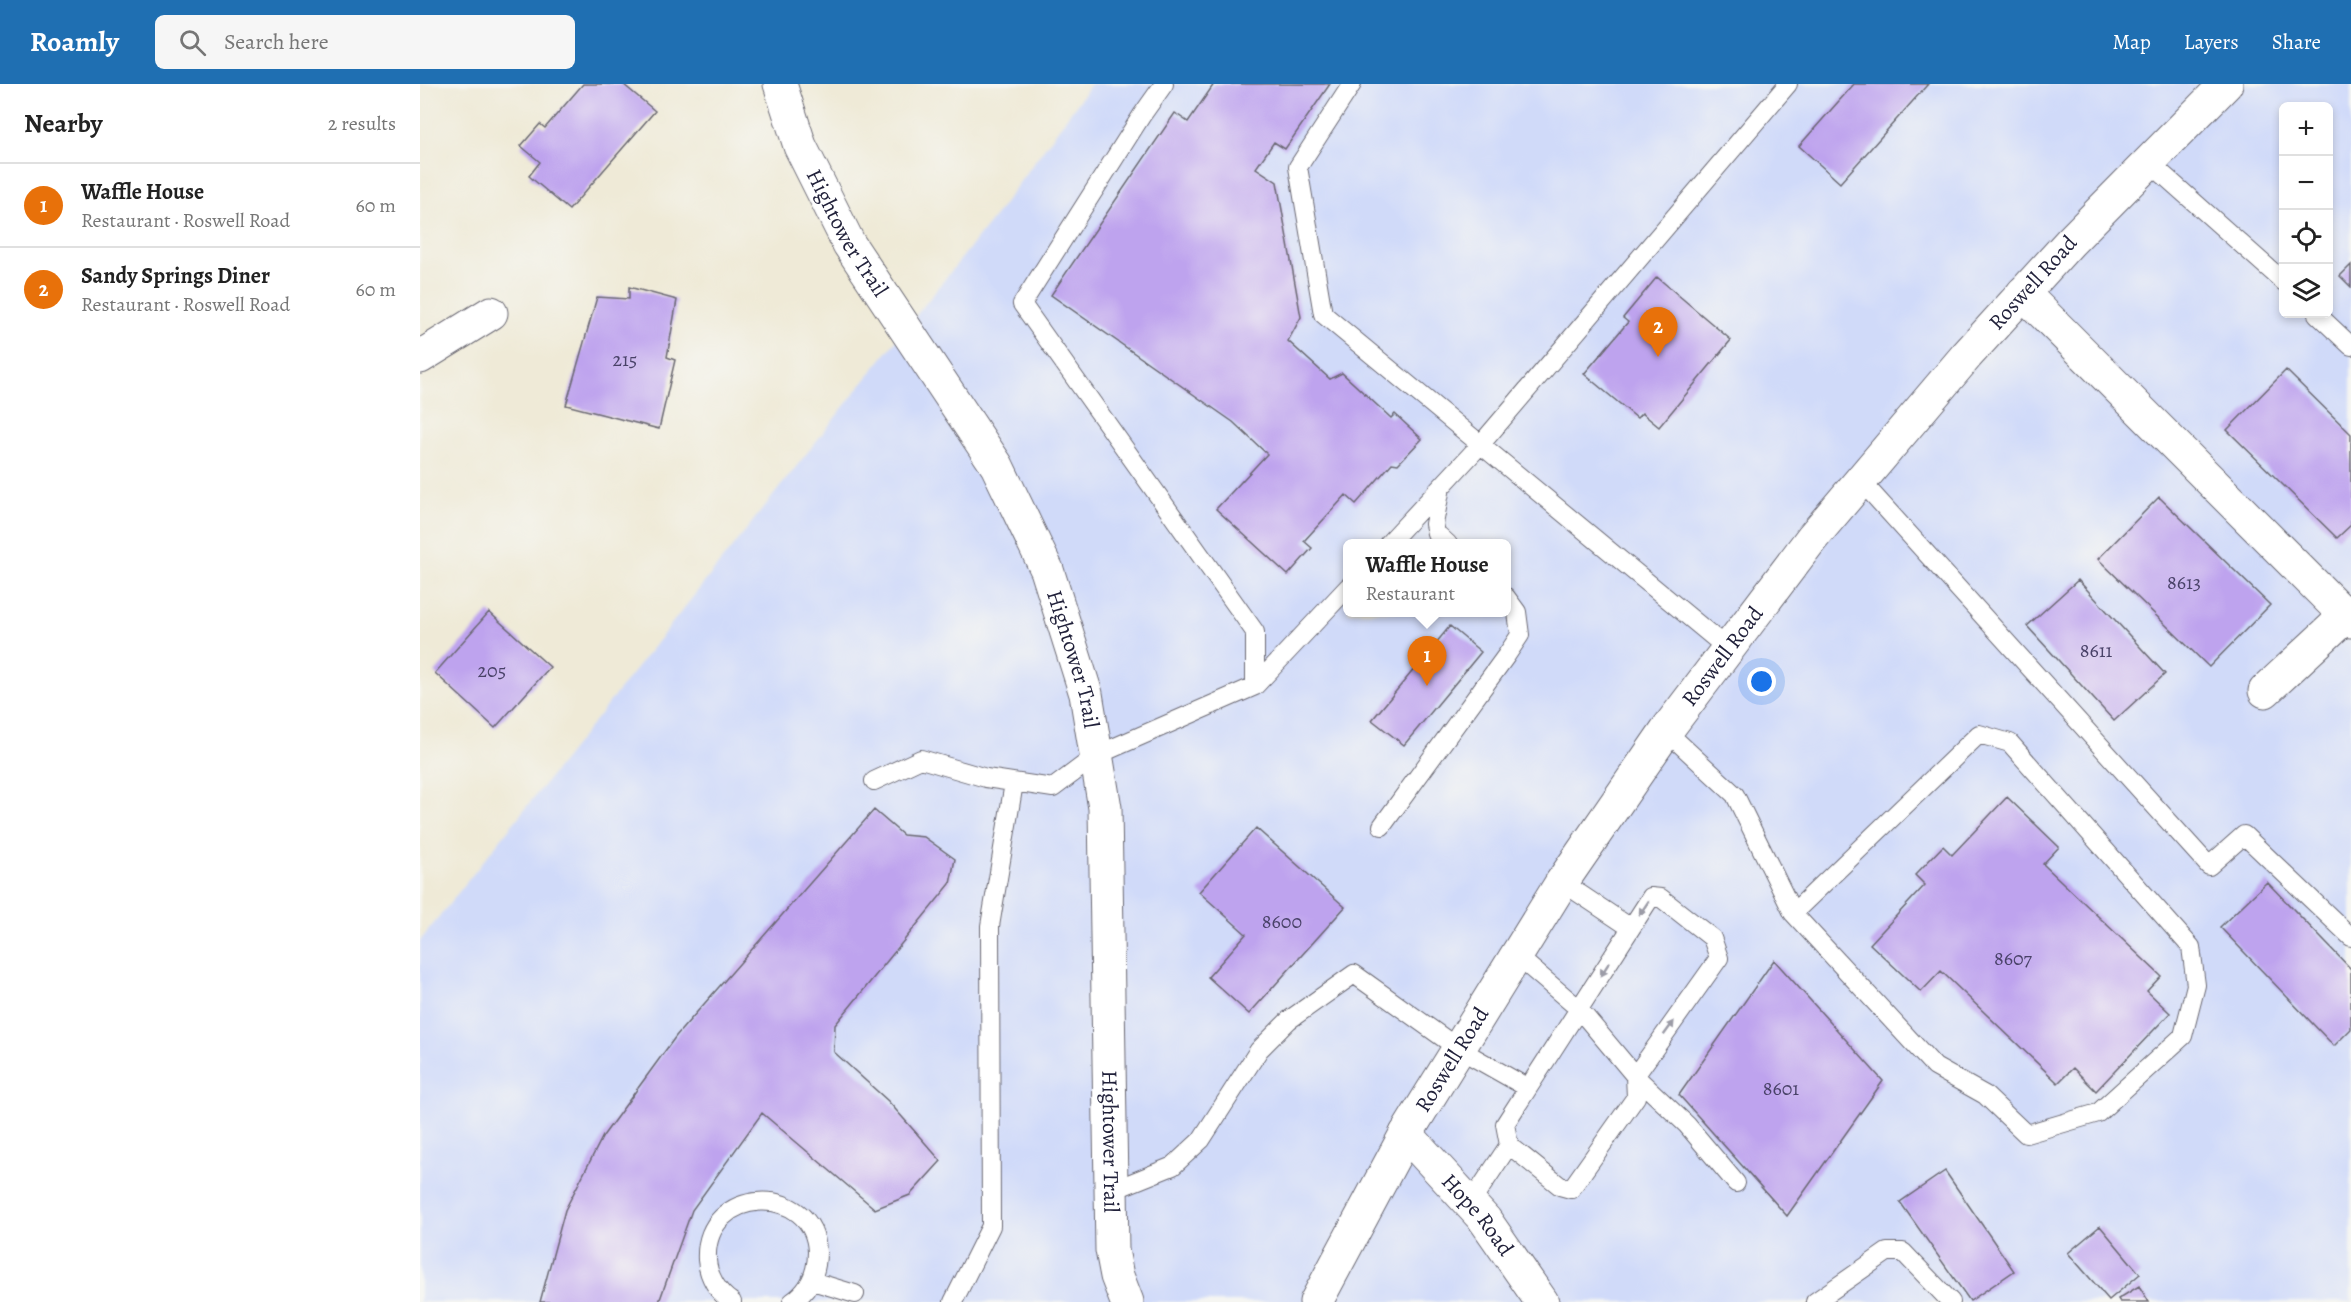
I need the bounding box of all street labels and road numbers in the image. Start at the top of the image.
street label: Hightower Trail [799,164,895,303]
street label: Roswell Road [1982,229,2084,337]
street label: Hightower Trail [1039,586,1106,730]
street label: Roswell Road [1675,600,1770,713]
street label: Roswell Road [1408,1001,1496,1118]
street label: Hightower Trail [1094,1070,1126,1213]
street label: Hope Road [1435,1167,1521,1262]

